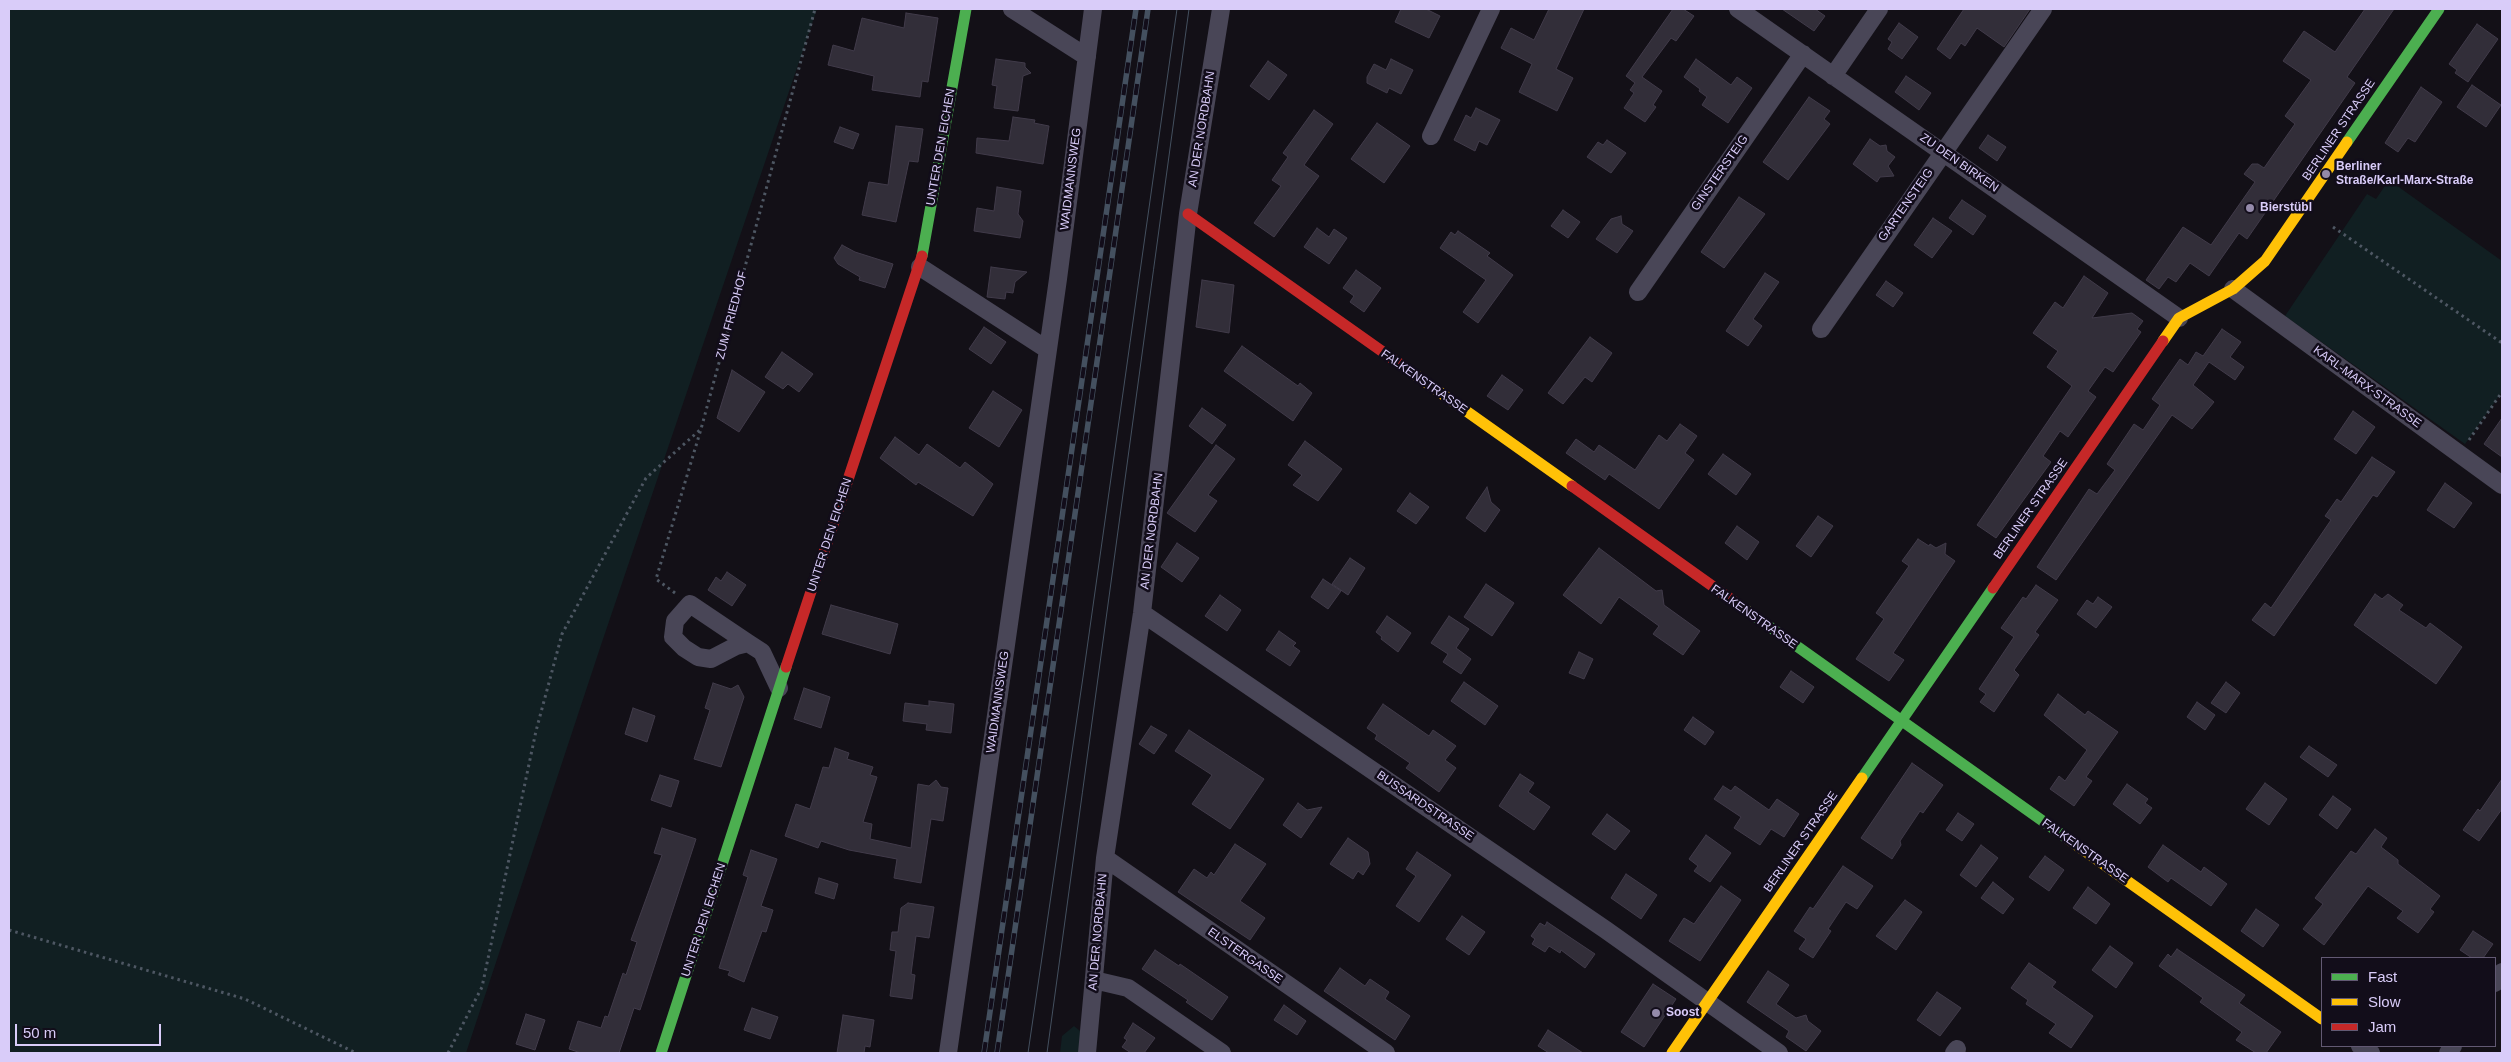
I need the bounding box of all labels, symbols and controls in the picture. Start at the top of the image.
street label: AN DER NORDBAHN [1186,70,1218,188]
street label: BERLINER STRASSE [2300,76,2378,184]
street label: UNTER DEN EICHEN [924,87,958,207]
street label: WAIDMANNSWEG [1058,127,1084,231]
street label: ZU DEN BIRKEN [1917,131,2001,195]
street label: GINSTERSTEIG [1688,132,1752,214]
place label: Berliner Straße/Karl-Marx-Straße [2336,160,2473,188]
street label: GARTENSTEIG [1875,166,1937,244]
marker: Berliner Straße/Karl-Marx-Straße [2320,168,2332,180]
place label: Bierstübl [2260,201,2312,215]
marker: Bierstübl [2244,202,2256,214]
street label: ZUM FRIEDHOF [713,269,751,361]
street label: KARL-MARX-STRASSE [2310,343,2424,431]
street label: FALKENSTRASSE [1378,347,1470,417]
street label: BERLINER STRASSE [1991,456,2071,562]
street label: AN DER NORDBAHN [1138,472,1166,590]
street label: UNTER DEN EICHEN [805,476,855,594]
street label: FALKENSTRASSE [1708,582,1800,652]
street label: WAIDMANNSWEG [984,650,1012,754]
street label: BUSSARDSTRASSE [1374,768,1476,844]
street label: BERLINER STRASSE [1761,789,1841,895]
street label: FALKENSTRASSE [2039,816,2131,886]
street label: UNTER DEN EICHEN [679,861,729,979]
street label: AN DER NORDBAHN [1086,873,1110,991]
street label: ELSTERGASSE [1205,925,1285,987]
legend [2321,957,2496,1047]
text: Fast [2368,968,2397,985]
text: Slow [2368,993,2401,1010]
place label: Soost [1666,1006,1699,1020]
marker: Soost [1650,1007,1662,1019]
scale bar [18,1014,164,1046]
text: Jam [2368,1018,2396,1035]
text: 50 m [23,1024,56,1041]

